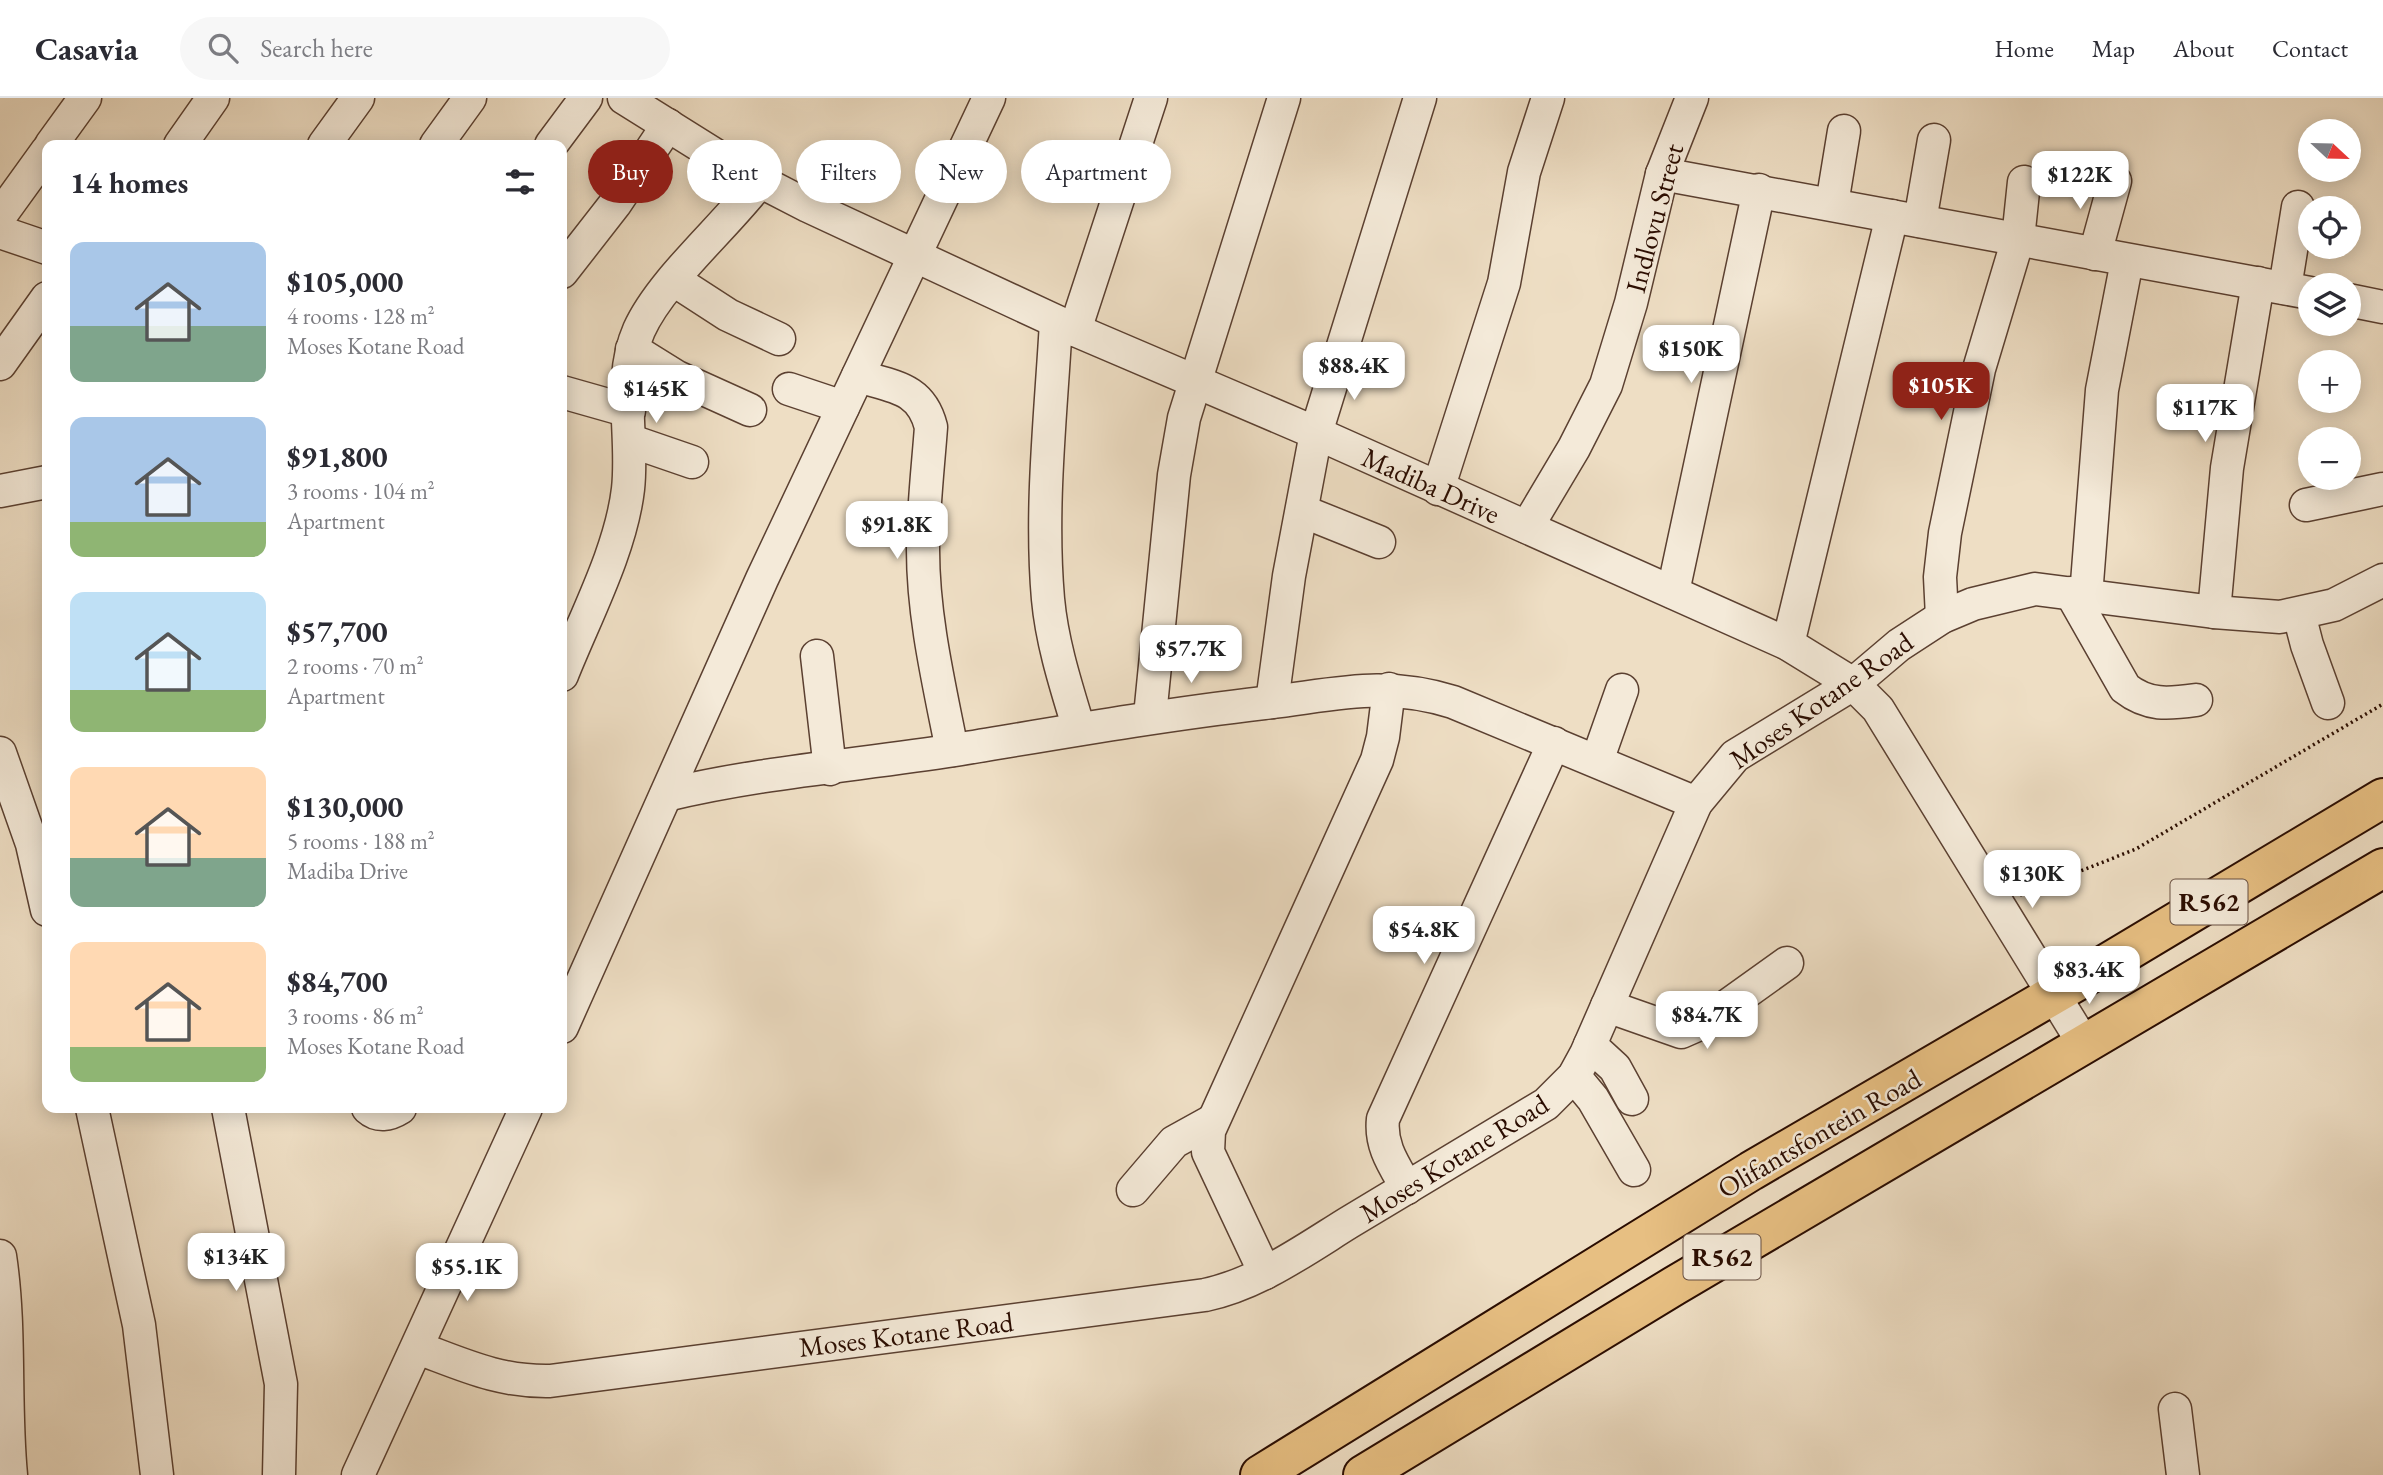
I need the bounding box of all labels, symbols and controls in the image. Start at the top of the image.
search box [180,17,670,80]
text: Casavia [35,27,138,70]
icon: search [204,29,242,67]
text: Search here [260,31,373,65]
text: Home [1994,33,2054,64]
text: Map [2092,33,2135,64]
text: About [2173,33,2234,64]
text: Contact [2272,33,2348,64]
north arrow [2298,119,2361,182]
map controls [2298,119,2361,490]
street label: Indlovu Street [1617,139,1691,296]
chip: Buy [588,140,673,203]
chip: Rent [687,140,782,203]
chip: Filters [796,140,901,203]
chip: New [915,140,1007,203]
chip: Apartment [1021,140,1171,203]
pin: $122K [2031,152,2129,211]
text: $122K [2048,159,2112,189]
text: 14 homes [70,163,188,202]
icon: filters [501,163,539,201]
button: locate [2298,196,2361,259]
text: $105,000 [287,262,403,301]
icon: home [126,270,210,354]
button: layers [2298,273,2361,336]
text: 4 rooms · 128 m² [287,301,435,331]
pin: $150K [1642,326,1740,385]
text: Moses Kotane Road [287,331,464,361]
text: $150K [1659,333,1723,363]
pin: $88.4K [1297,342,1411,402]
text: $88.4K [1319,350,1389,380]
button: + [2298,350,2361,413]
pin: $105K [1892,362,1990,422]
pin: $145K [607,366,705,425]
text: $105K [1909,370,1973,400]
text: $145K [624,373,688,403]
pin: $117K [2156,384,2254,444]
text: $117K [2173,392,2237,422]
button: − [2298,427,2361,490]
text: $91,800 [287,437,388,476]
street label: Madiba Drive [1356,439,1506,531]
icon: home [126,445,210,529]
text: 3 rooms · 104 m² [287,476,435,506]
pin: $91.8K [840,502,954,561]
text: Apartment [287,506,385,536]
text: $91.8K [862,509,932,539]
text: $57,700 [287,612,388,651]
icon: home [126,620,210,704]
street label: Moses Kotane Road [1722,623,1920,777]
pin: $57.7K [1134,626,1248,685]
text: $57.7K [1156,633,1226,663]
text: 2 rooms · 70 m² [287,651,424,681]
text: Apartment [287,681,385,711]
text: $130,000 [287,787,403,826]
icon: home [126,795,210,879]
text: 5 rooms · 188 m² [287,826,435,856]
pin: $130K [1983,850,2081,910]
text: Madiba Drive [287,856,408,886]
text: $130K [2000,858,2064,888]
road number: R562 [2170,880,2248,924]
pin: $54.8K [1367,906,1481,966]
text: $54.8K [1389,914,1459,944]
pin: $83.4K [2032,946,2146,1006]
text: $83.4K [2054,954,2124,984]
text: $84,700 [287,962,388,1001]
icon: home [126,970,210,1054]
pin: $84.7K [1650,992,1764,1051]
text: $84.7K [1672,999,1742,1029]
text: 3 rooms · 86 m² [287,1001,424,1031]
text: Moses Kotane Road [287,1031,464,1061]
street label: Olifantsfontein Road [1711,1060,1928,1206]
street label: Moses Kotane Road [1353,1085,1556,1230]
pin: $134K [187,1234,285,1293]
road number: R562 [1684,1234,1760,1280]
text: $134K [204,1241,268,1271]
pin: $55.1K [410,1244,524,1303]
text: $55.1K [432,1251,502,1281]
street label: Moses Kotane Road [797,1303,1016,1365]

